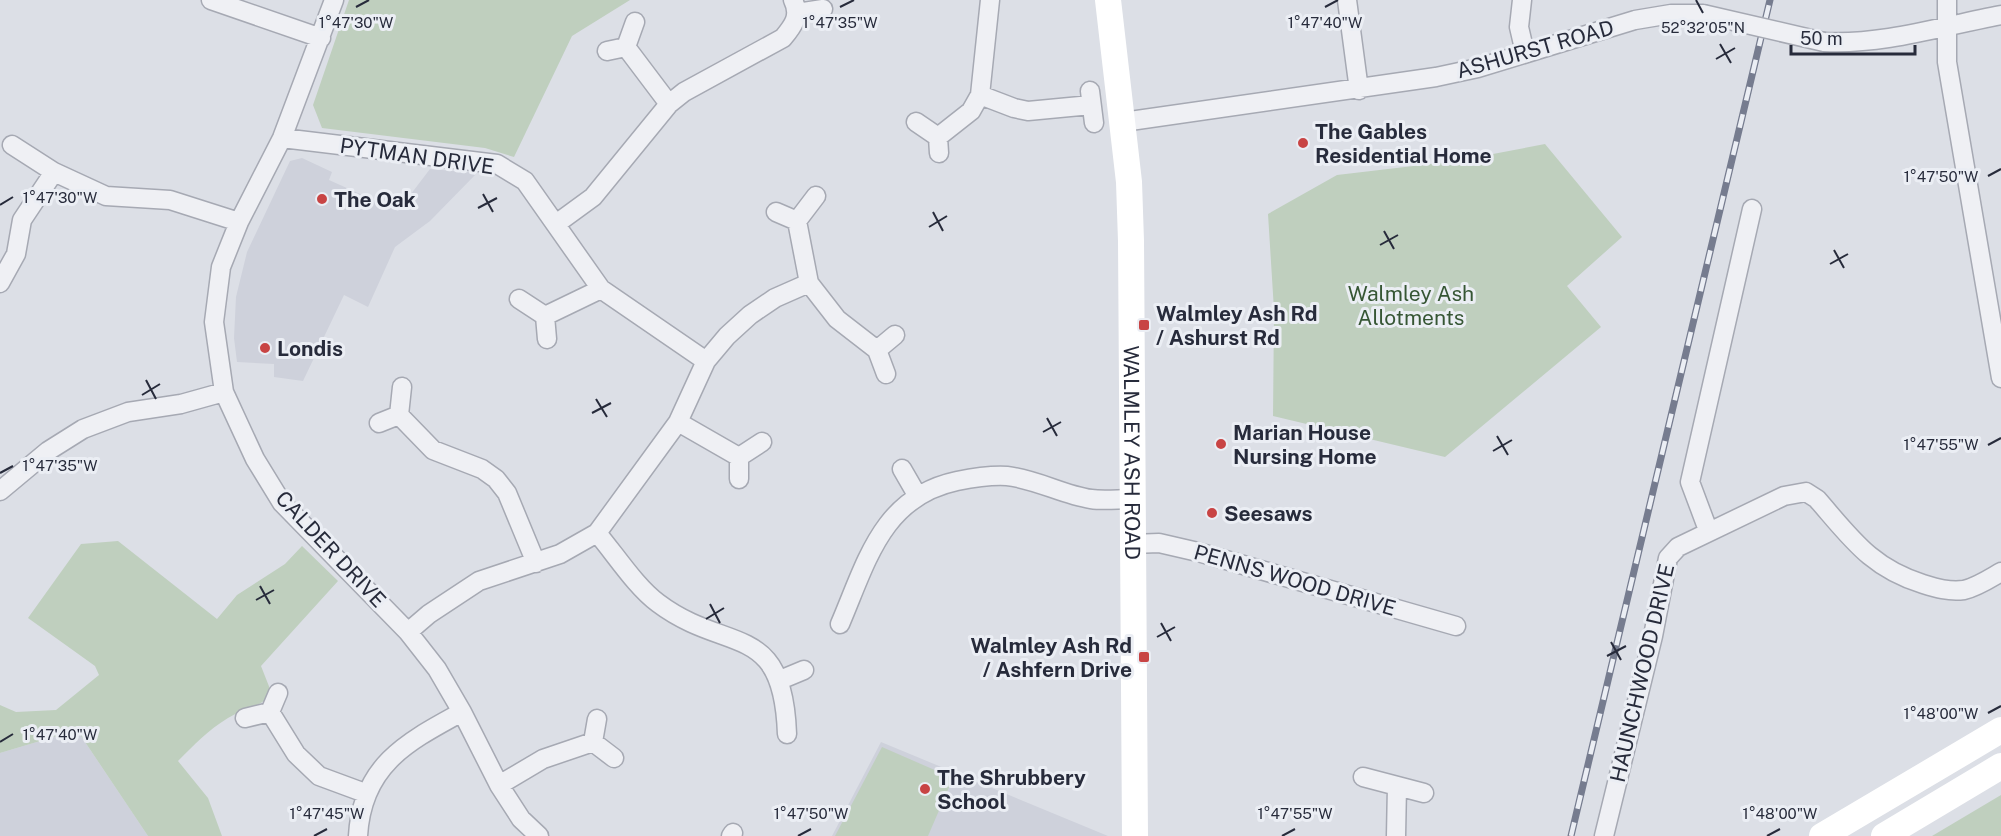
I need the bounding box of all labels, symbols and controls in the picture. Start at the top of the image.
text: 1°47'30"W [319,14,393,31]
text: 1°47'35"W [803,14,877,31]
text: 1°47'40"W [1288,14,1362,31]
street label: ASHURST ROAD [1453,15,1617,83]
scale bar [1791,18,1916,56]
text: 52°32'05"N [1661,19,1745,36]
text: 50 m [1800,28,1843,49]
place label: The Gables Residential Home [1315,119,1492,168]
street label: PYTMAN DRIVE [338,133,496,179]
marker: The Gables Residential Home [1296,136,1310,150]
text: 1°47'50"W [1904,168,1978,185]
place label: The Oak [334,187,416,212]
text: 1°47'30"W [23,189,97,206]
marker: The Oak [315,192,329,206]
park label: Walmley Ash Allotments [1348,281,1474,330]
place label: Walmley Ash Rd / Ashurst Rd [1156,301,1317,350]
marker: Walmley Ash Rd / Ashurst Rd [1137,318,1151,332]
place label: Londis [277,336,343,361]
marker: Londis [258,341,272,355]
street label: WALMLEY ASH ROAD [1119,345,1146,560]
place label: Marian House Nursing Home [1233,420,1377,469]
text: 1°47'55"W [1903,436,1979,453]
marker: Marian House Nursing Home [1214,437,1228,451]
text: 1°47'35"W [23,457,97,474]
street label: CALDER DRIVE [271,486,391,612]
place label: Seesaws [1224,501,1313,526]
marker: Seesaws [1205,506,1219,520]
street label: PENNS WOOD DRIVE [1191,539,1399,621]
street label: HAUNCHWOOD DRIVE [1605,561,1679,785]
place label: Walmley Ash Rd / Ashfern Drive [971,633,1132,682]
marker: Walmley Ash Rd / Ashfern Drive [1137,650,1151,664]
text: 1°48'00"W [1904,705,1978,722]
text: 1°47'40"W [23,726,97,743]
place label: The Shrubbery School [937,765,1086,814]
marker: The Shrubbery School [918,782,932,796]
text: 1°47'45"W [290,805,364,822]
text: 1°47'50"W [774,805,848,822]
text: 1°47'55"W [1257,805,1333,822]
text: 1°48'00"W [1743,805,1817,822]

